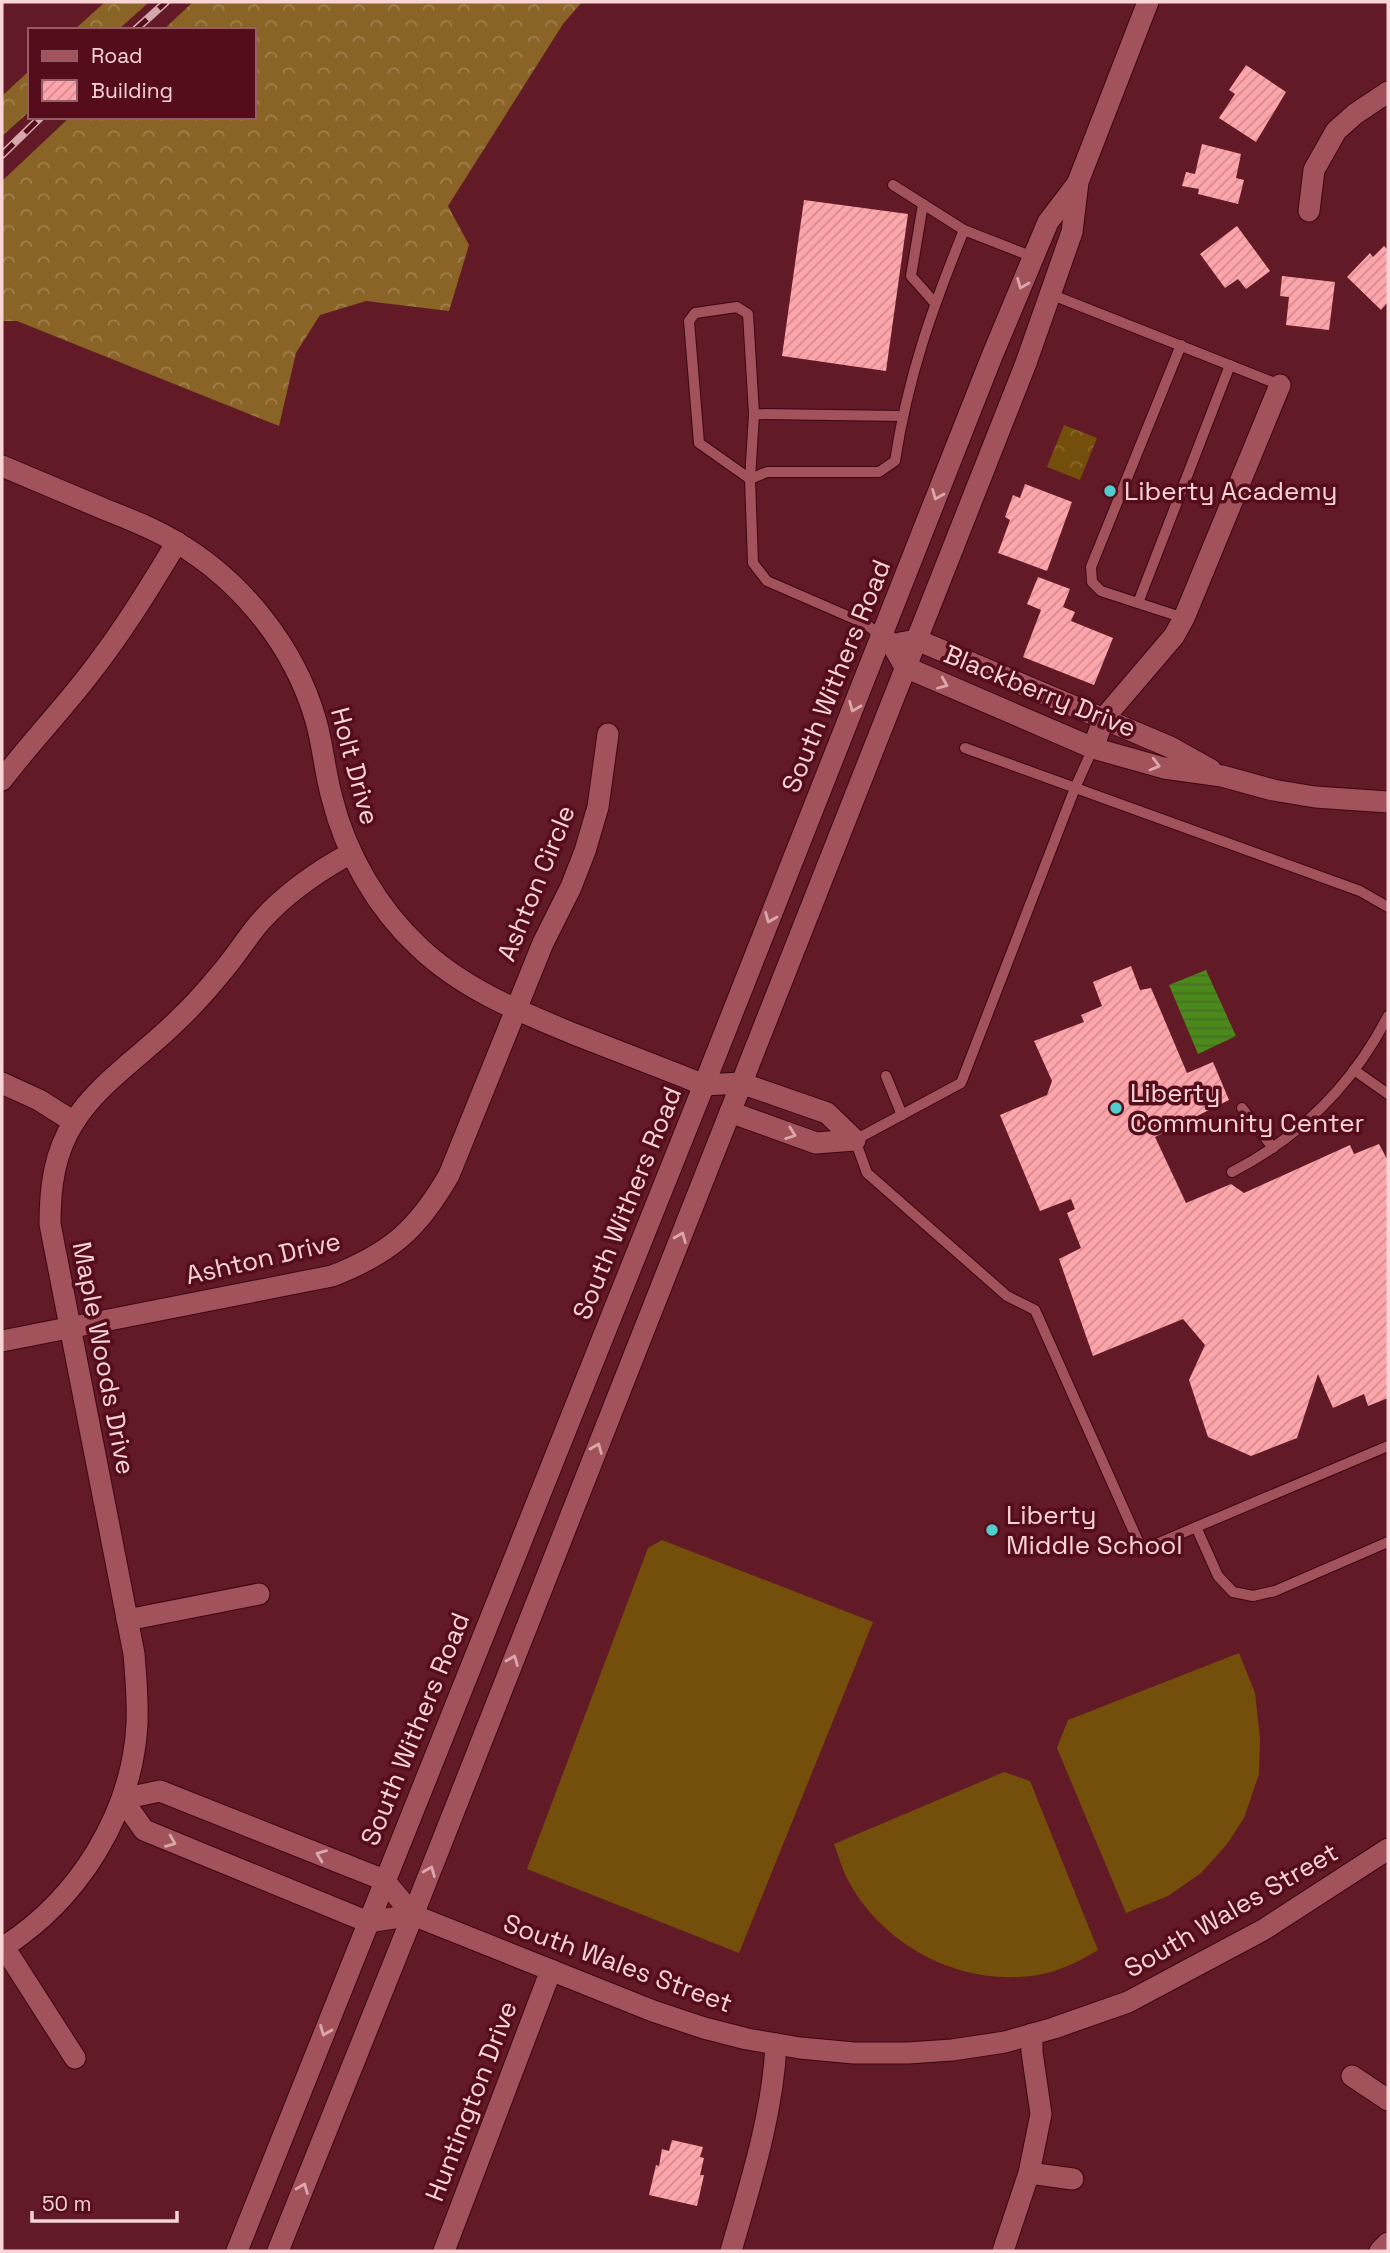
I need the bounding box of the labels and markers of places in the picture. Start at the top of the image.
place label: Liberty Academy [1124,474,1337,508]
marker: Liberty Academy [1102,483,1118,499]
place label: Liberty Community Center [1130,1076,1364,1140]
marker: Liberty Community Center [1108,1100,1124,1116]
place label: Liberty Middle School [1006,1498,1183,1562]
marker: Liberty Middle School [984,1522,1000,1538]

